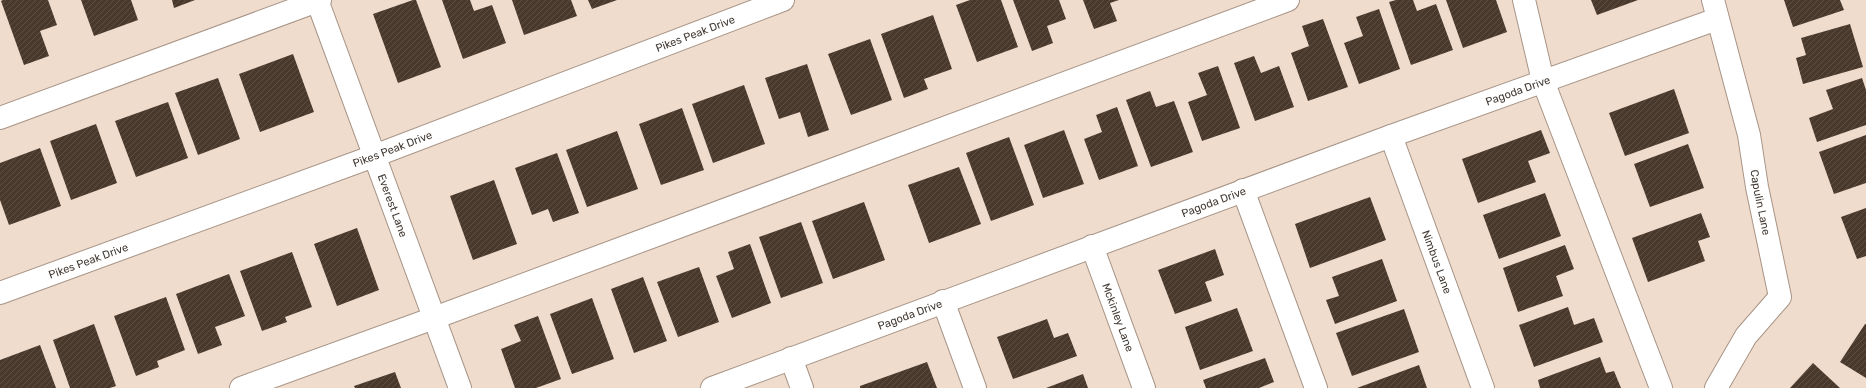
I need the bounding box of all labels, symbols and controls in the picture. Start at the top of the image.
street label: Pikes Peak Drive [654,13,737,55]
street label: Pagoda Drive [1484,73,1552,108]
street label: Pikes Peak Drive [351,128,434,170]
street label: Capulin Lane [1748,169,1773,236]
street label: Everest Lane [375,172,410,239]
street label: Pagoda Drive [1180,184,1248,220]
street label: Nimbus Lane [1419,228,1455,295]
street label: Pikes Peak Drive [47,240,130,281]
street label: Mckinley Lane [1100,281,1137,353]
street label: Pagoda Drive [876,297,944,332]

